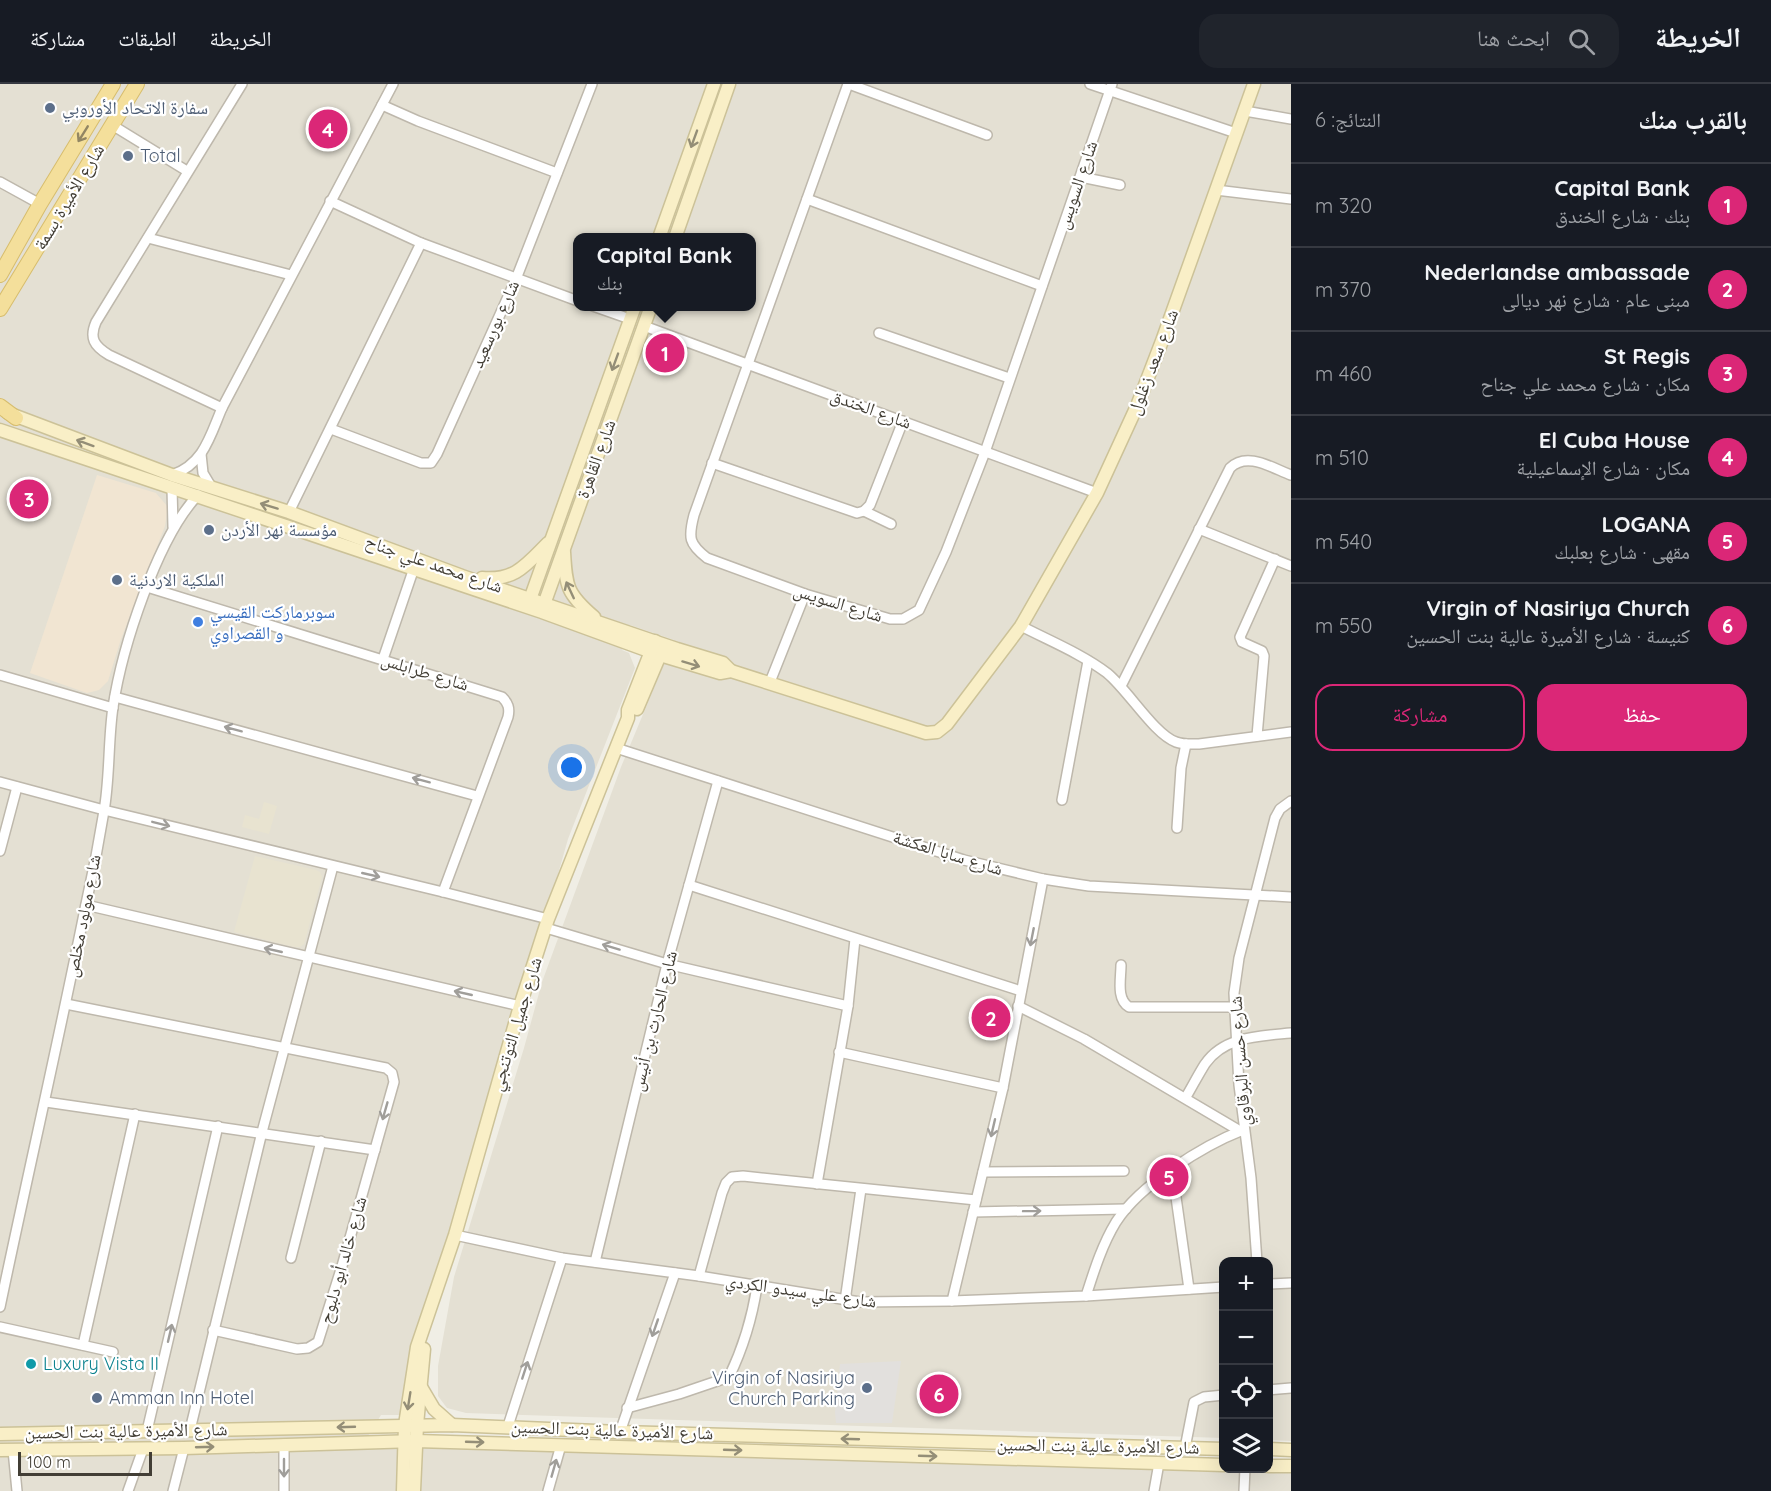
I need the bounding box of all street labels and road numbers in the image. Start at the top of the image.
street label: شارع السويس [1051,138,1102,232]
street label: شارع الأميرة بسمة [28,140,109,254]
street label: شارع بورسعيد [465,276,524,371]
street label: شارع سعد زغلول [1122,306,1183,418]
street label: شارع الخندق [827,383,915,434]
street label: شارع القاهرة [571,416,620,502]
street label: شارع محمد علي جناح [361,529,506,601]
street label: شارع السويس [791,578,886,627]
street label: شارع طرابلس [379,647,472,696]
street label: شارع سابا العكشة [890,825,1006,880]
street label: شارع مولود مخلص [59,852,106,979]
street label: شارع الحارث بن أنيس [625,948,682,1093]
street label: شارع جميل التوتنجي [484,954,550,1095]
street label: شارع حسن البرقاوي [1223,995,1259,1127]
street label: شارع خالد أبو دلبوح [313,1194,373,1326]
street label: شارع علي سيدو الكردي [724,1269,878,1316]
street label: شارع الأميرة عالية بنت الحسين [510,1414,714,1445]
street label: شارع الأميرة عالية بنت الحسين [24,1417,228,1444]
street label: شارع الأميرة عالية بنت الحسين [996,1432,1200,1459]

